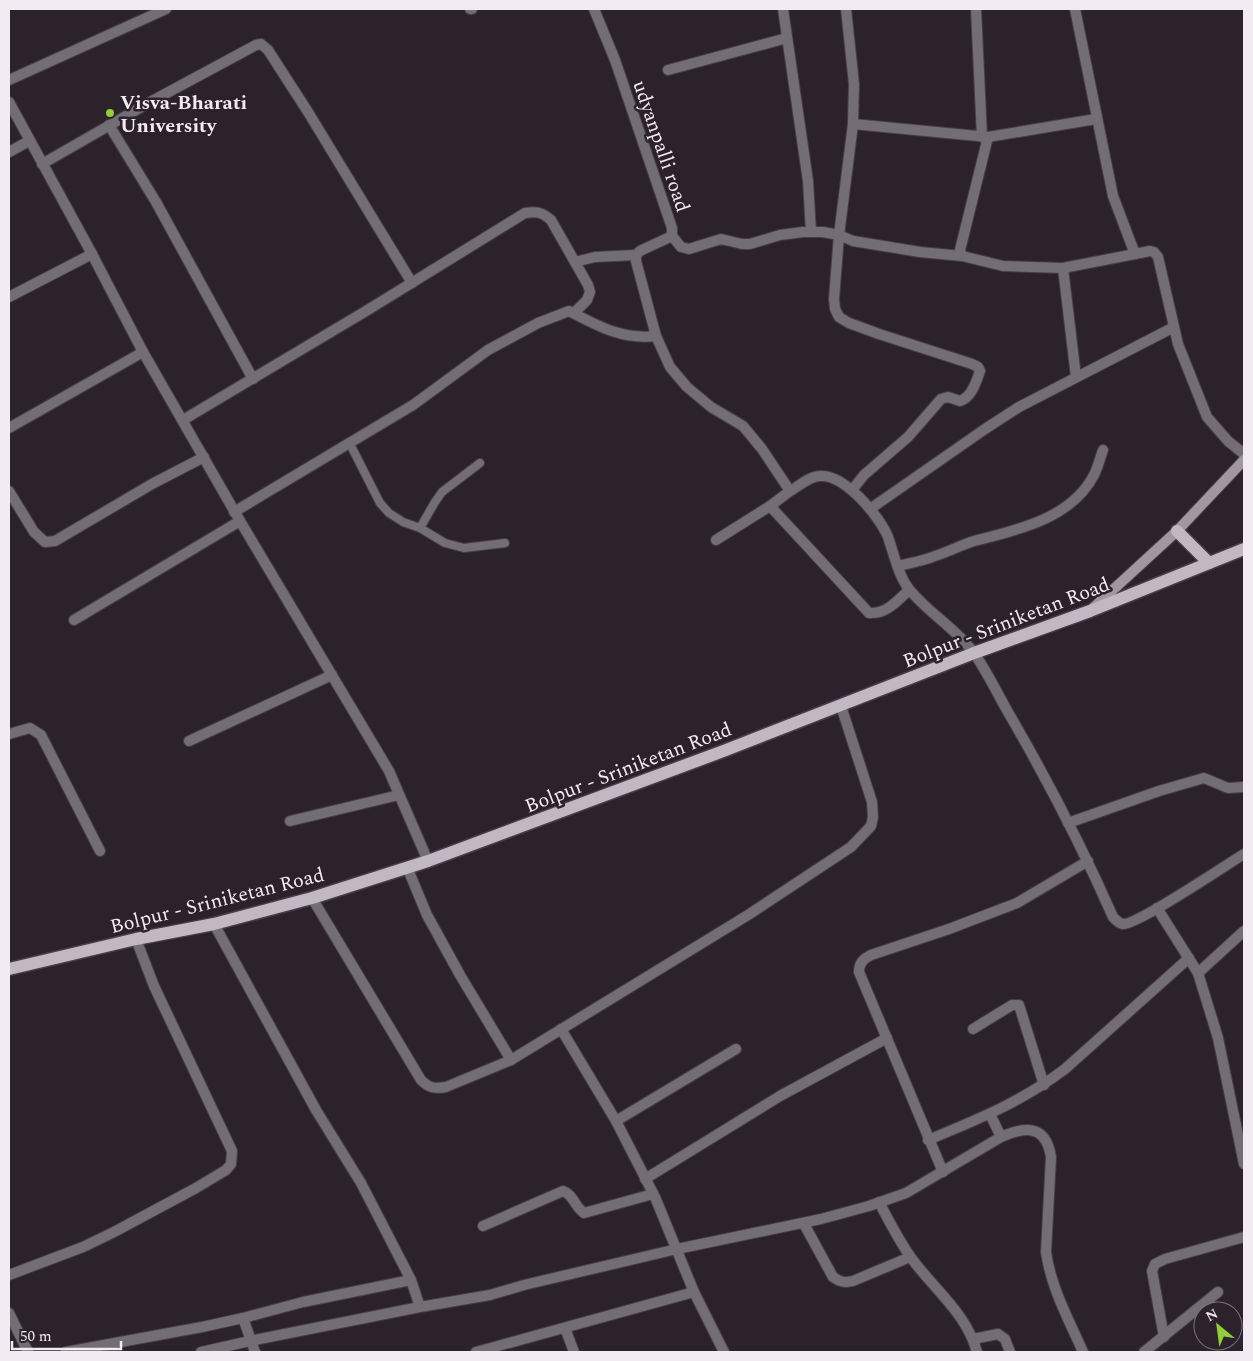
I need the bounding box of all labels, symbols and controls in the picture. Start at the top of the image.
street label: udyanpalli road [625,76,698,216]
place label: Visva-Bharati University [120,88,247,141]
marker: Visva-Bharati University [104,107,116,119]
street label: Bolpur - Sriniketan Road [898,570,1114,676]
street label: Bolpur - Sriniketan Road [520,715,736,821]
street label: Bolpur - Sriniketan Road [107,860,327,942]
north arrow [1193,1301,1243,1351]
text: N [1202,1303,1222,1327]
scale bar [12,1318,121,1350]
text: 50 m [20,1325,52,1348]

